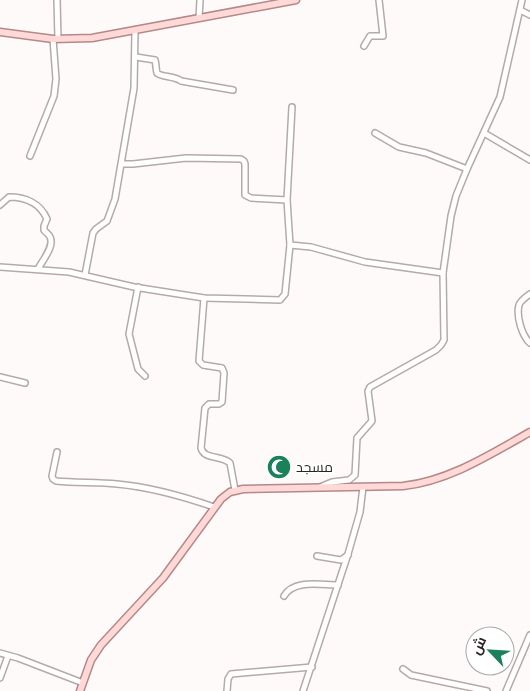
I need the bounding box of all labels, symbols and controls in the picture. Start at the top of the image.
mosque icon: مسجد [266,454,292,480]
place label: مسجد [296,458,333,476]
north arrow [465,626,515,676]
text: ش [466,634,490,657]

